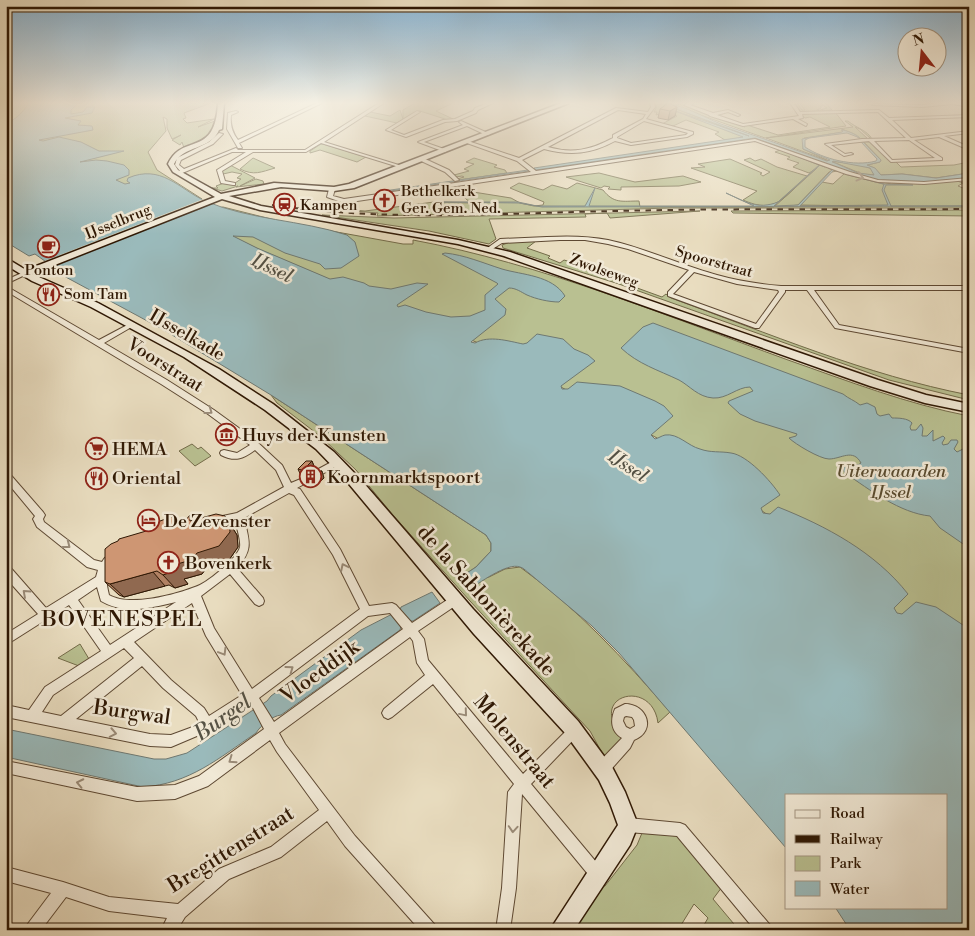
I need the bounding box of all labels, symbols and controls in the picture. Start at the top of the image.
north arrow [898,28,948,78]
text: N [911,30,926,51]
one-way arrow [855,171,864,182]
place label: Bethelkerk Ger. Gem. Ned. [400,182,501,218]
church icon: Bethelkerk Ger. Gem. Ned. [373,188,397,212]
station icon: Kampen [272,193,296,217]
place label: Kampen [300,196,357,215]
street label: IJsselbrug [82,200,154,244]
cafe icon: Ponton [37,235,61,259]
street label: Spoorstraat [673,242,756,282]
water label: IJssel [246,247,297,288]
street label: Zwolseweg [567,250,641,292]
place label: Ponton [24,261,74,280]
restaurant icon: Som Tam [36,282,60,306]
place label: Som Tam [64,285,128,304]
street label: IJsselkade [145,304,229,366]
street label: Voorstraat [122,332,208,398]
one-way arrow [203,405,213,414]
museum icon: Huys der Kunsten [214,423,238,447]
place label: Huys der Kunsten [242,424,387,447]
supermarket icon: HEMA [84,437,108,461]
place label: HEMA [112,438,168,461]
water label: IJssel [603,443,653,488]
park label: Uiterwaarden IJssel [836,460,947,504]
building icon: Koornmarktspoort [299,465,323,489]
restaurant icon: Oriental [84,466,108,490]
place label: Koornmarktspoort [327,466,481,489]
place label: Oriental [112,467,182,490]
hotel icon: De Zevenster [136,509,160,533]
place label: De Zevenster [164,510,271,533]
street label: de la Sablonièrekade [411,520,561,682]
one-way arrow [61,539,71,548]
church icon: Bovenkerk [157,551,181,575]
place label: Bovenkerk [184,552,273,575]
one-way arrow [340,563,351,572]
one-way arrow [23,589,32,598]
district label: BOVENESPEL [40,606,203,633]
street label: Vloeddijk [274,634,366,710]
one-way arrow [216,647,226,656]
one-way arrow [284,666,293,675]
water label: Burgel [188,688,257,748]
street label: Molenstraat [467,690,561,795]
street label: Burgwal [91,695,172,731]
one-way arrow [459,707,467,716]
one-way arrow [109,727,118,738]
one-way arrow [228,754,238,763]
one-way arrow [75,778,84,788]
legend [785,794,948,908]
street label: Bregittenstraat [162,800,299,900]
text: Road [830,804,865,823]
one-way arrow [507,826,518,834]
text: Railway [830,830,884,849]
text: Park [830,854,862,873]
text: Water [829,880,870,899]

